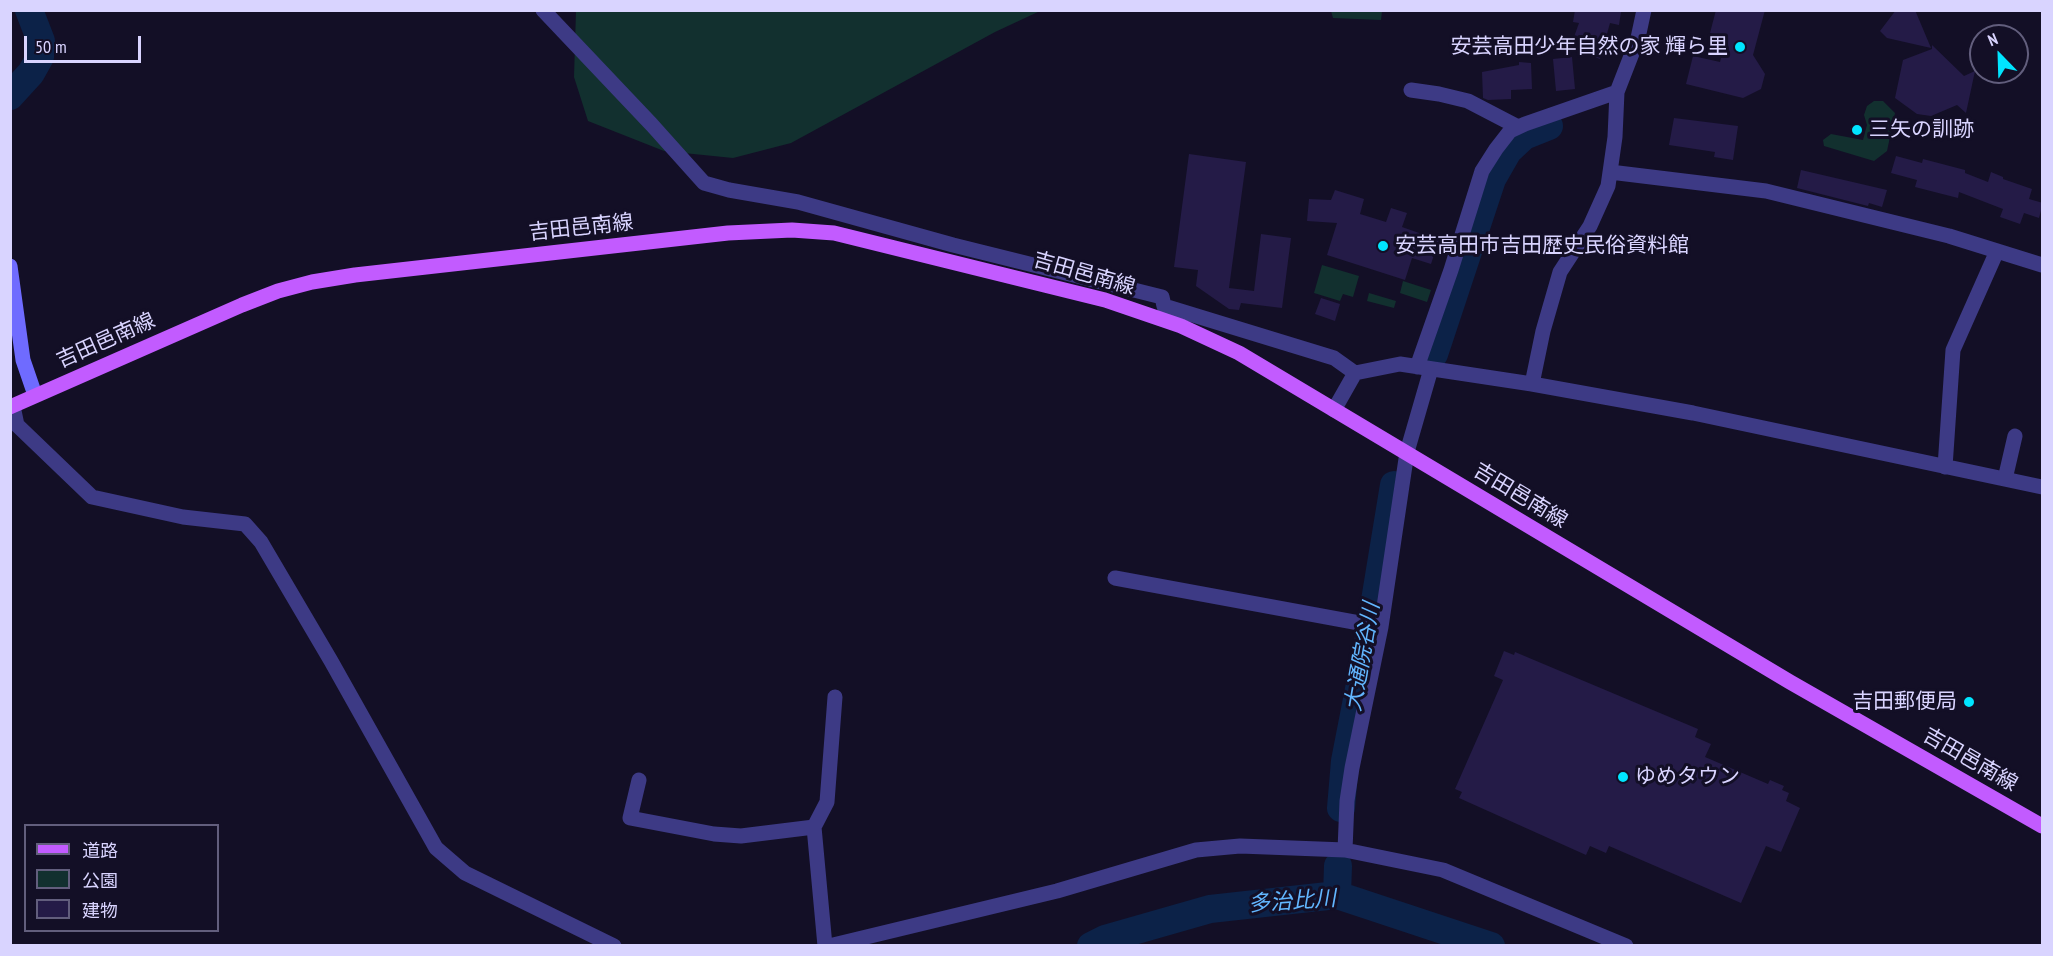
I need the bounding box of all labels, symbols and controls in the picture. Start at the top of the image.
scale bar [27,24,144,62]
north arrow [1969,24,2029,84]
text: N [1985,28,2001,50]
place label: 安芸高田少年自然の家 輝ら里 [1451,34,1728,60]
text: 50 m [35,35,67,58]
marker: 安芸高田少年自然の家 輝ら里 [1733,40,1747,54]
place label: 三矢の訓跡 [1869,117,1974,143]
marker: 三矢の訓跡 [1850,123,1864,137]
street label: 吉田邑南線 [527,210,635,246]
place label: 安芸高田市吉田歴史民俗資料館 [1395,233,1689,259]
marker: 安芸高田市吉田歴史民俗資料館 [1376,239,1390,253]
street label: 吉田邑南線 [1030,247,1138,301]
street label: 吉田邑南線 [53,308,159,374]
street label: 吉田邑南線 [1469,458,1571,534]
water label: 大通院谷川 [1340,601,1386,713]
place label: 吉田郵便局 [1852,689,1957,715]
marker: 吉田郵便局 [1962,695,1976,709]
street label: 吉田邑南線 [1918,723,2022,797]
place label: ゆめタウン [1635,764,1740,790]
marker: ゆめタウン [1616,770,1630,784]
legend [24,824,219,932]
text: 道路 [82,839,118,862]
text: 公園 [82,869,118,892]
water label: 多治比川 [1247,886,1337,918]
text: 建物 [82,899,118,922]

